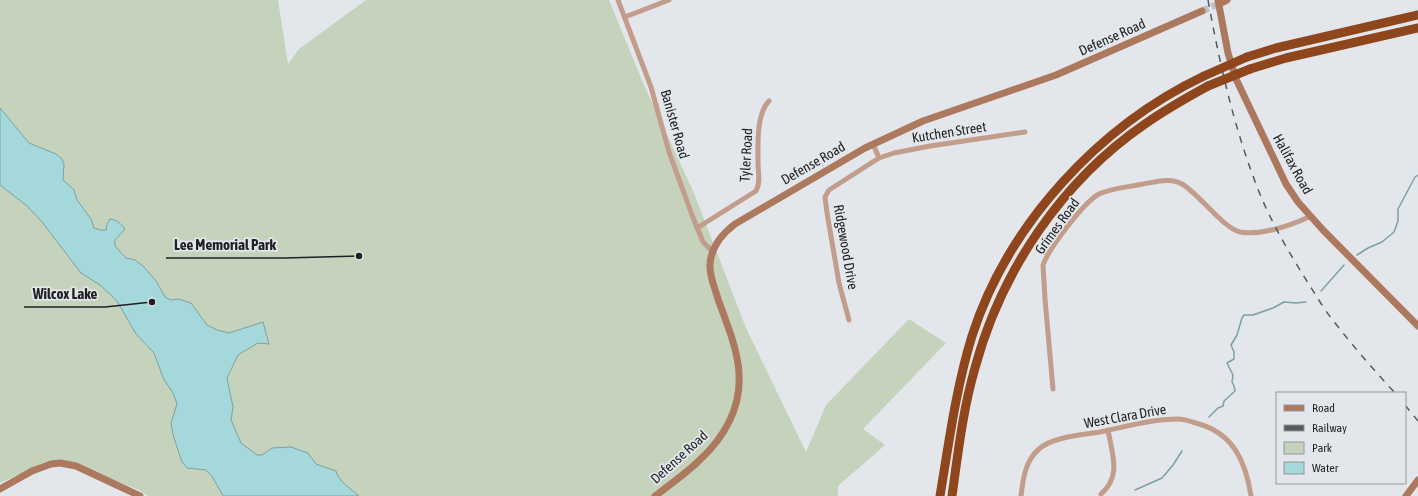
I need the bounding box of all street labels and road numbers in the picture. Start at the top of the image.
street label: Defense Road [1076,15,1148,59]
street label: Banister Road [658,88,692,160]
street label: Kutchen Street [911,118,987,146]
street label: Tyler Road [737,128,755,182]
street label: Halifax Road [1270,131,1316,197]
street label: Defense Road [778,138,848,188]
street label: Grimes Road [1031,195,1083,257]
street label: Ridgewood Drive [831,203,861,291]
street label: West Clara Drive [1083,401,1167,431]
street label: Defense Road [647,427,711,487]

